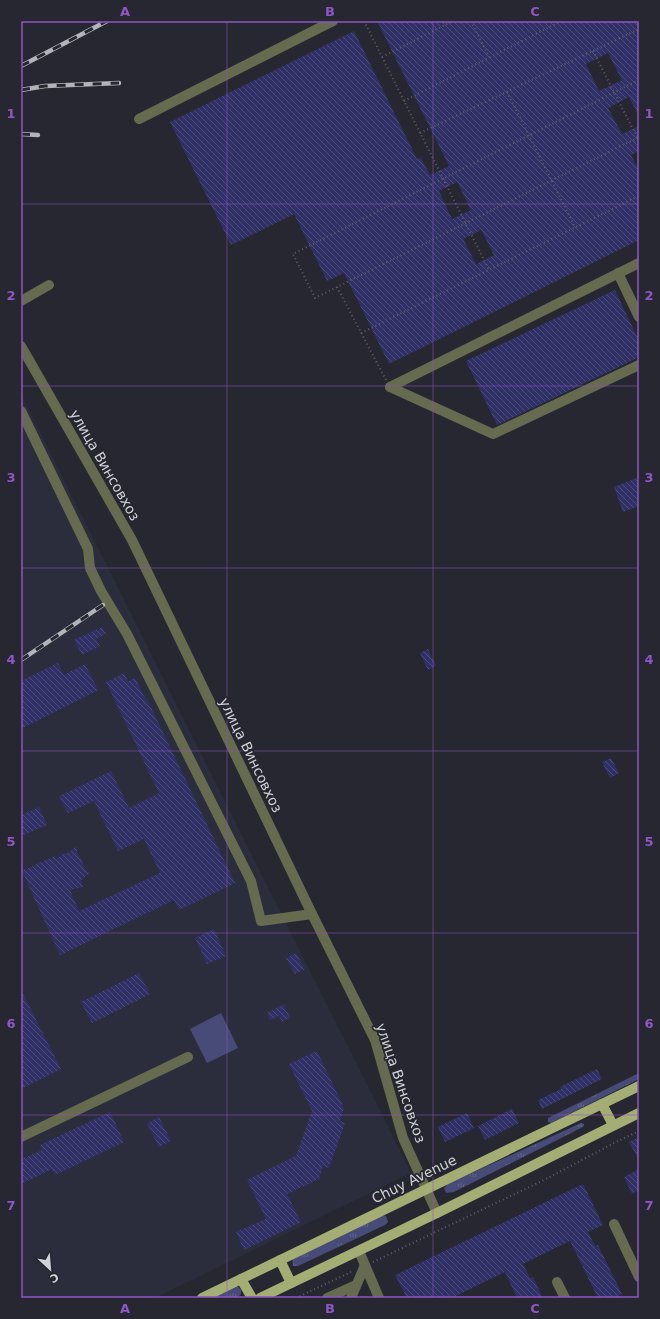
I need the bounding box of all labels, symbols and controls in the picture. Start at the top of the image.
text: A [120,4,130,19]
text: B [325,4,335,19]
text: C [530,4,540,19]
text: 1 [6,106,16,121]
text: 1 [644,106,654,121]
text: 2 [6,288,16,303]
text: 2 [644,288,654,303]
street label: улица Винсовхоз [67,407,143,523]
text: 3 [6,470,16,485]
text: 3 [644,470,654,485]
text: 4 [6,652,16,667]
text: 4 [644,652,654,667]
street label: улица Винсовхоз [216,695,286,815]
text: 5 [6,834,16,849]
text: 5 [644,834,654,849]
text: 6 [6,1016,16,1031]
text: 6 [644,1016,654,1031]
street label: улица Винсовхоз [373,1021,429,1145]
street label: Chuy Avenue [369,1152,459,1206]
text: 7 [6,1198,16,1213]
text: 7 [644,1198,654,1213]
north arrow [30,1249,70,1289]
text: С [48,1270,61,1285]
text: A [120,1301,130,1316]
text: B [325,1301,335,1316]
text: C [530,1301,540,1316]

